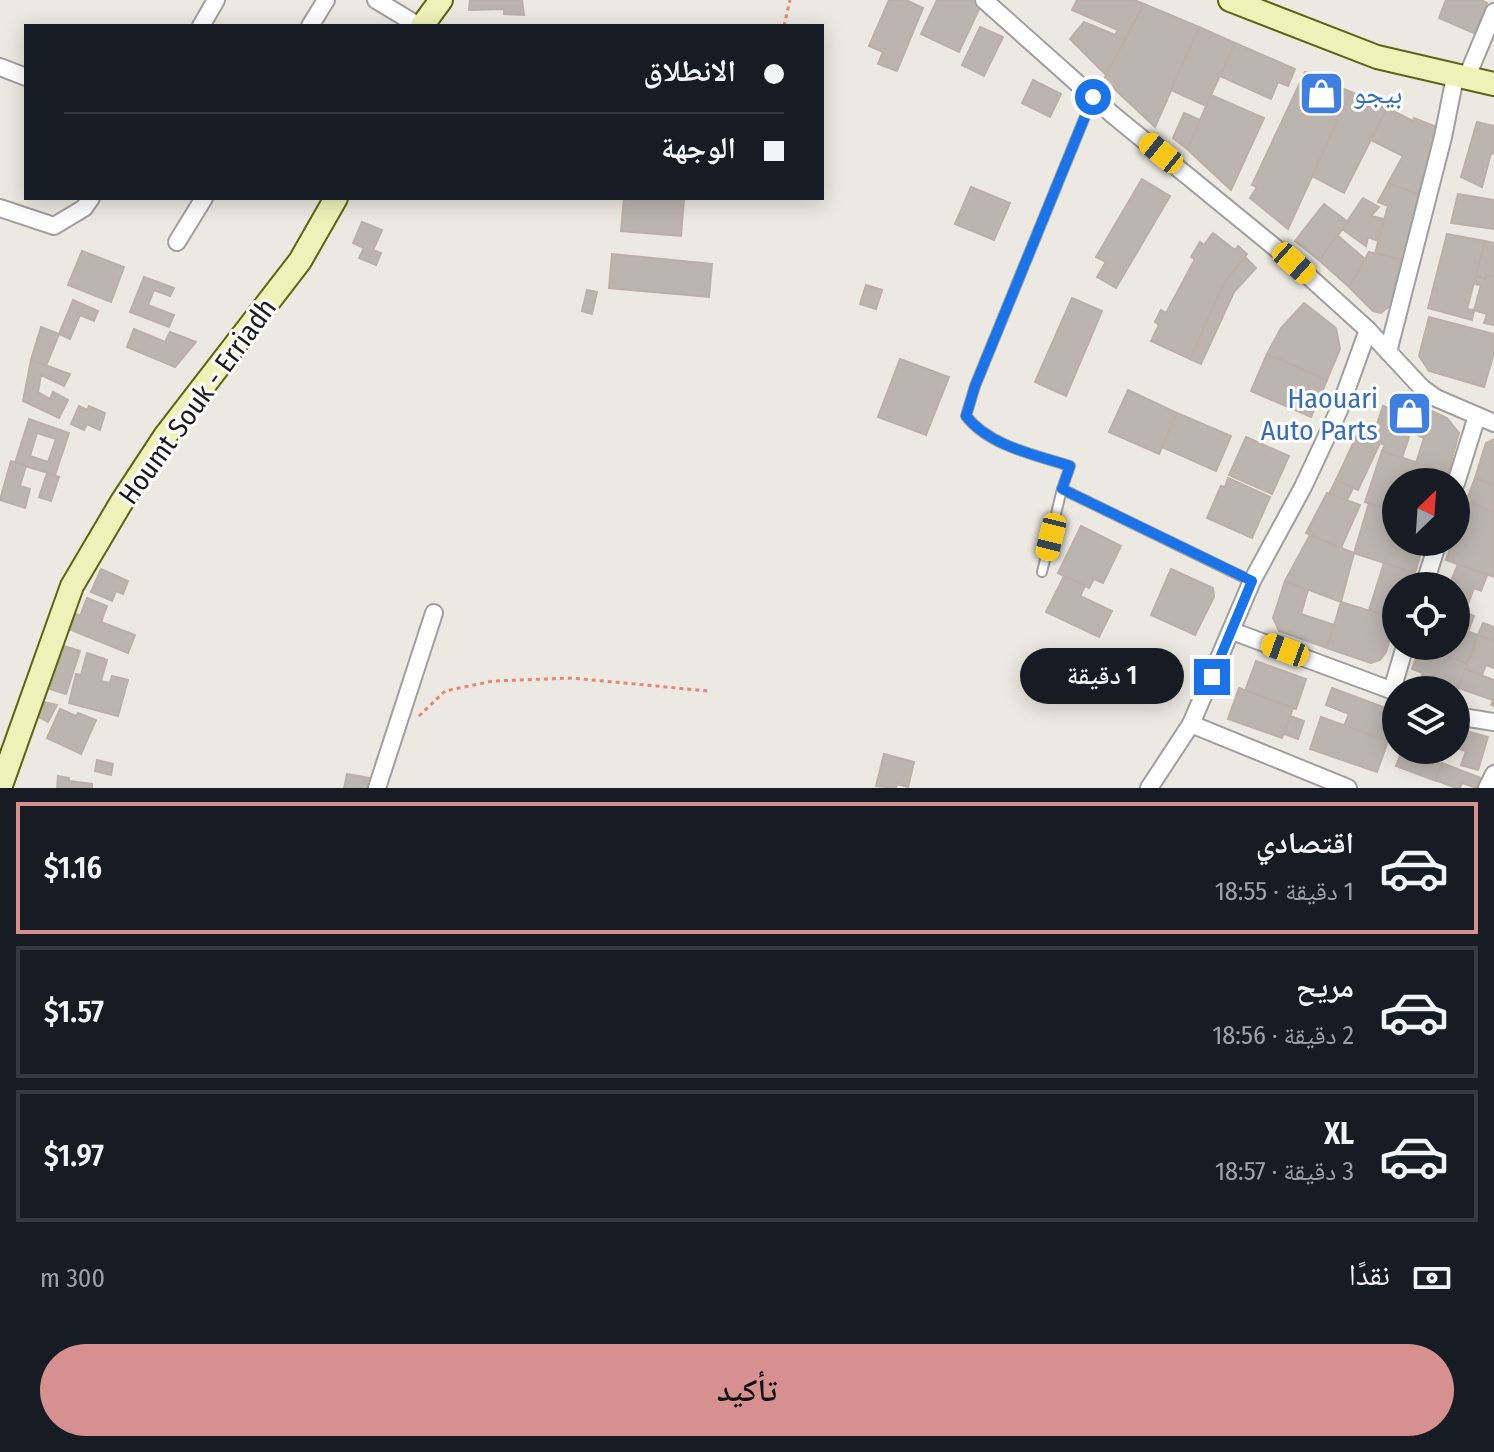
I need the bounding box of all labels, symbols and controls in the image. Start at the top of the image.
text: الانطلاق [643,53,736,89]
shop icon: بيجو [1298,69,1346,117]
place label: بيجو [1353,77,1403,110]
route start [1075,79,1111,115]
car [1135,129,1187,177]
text: الوجهة [661,130,736,166]
car [1268,238,1320,288]
street label: Houmt Souk - Erriadh [112,292,283,511]
place label: Haouari Auto Parts [1261,382,1378,447]
shop icon: Haouari Auto Parts [1385,390,1433,438]
north arrow [1382,468,1470,556]
map controls [1382,468,1470,764]
car [1034,511,1068,563]
button: locate [1382,572,1470,660]
car [1258,631,1312,669]
callout: 1 دقيقة [1020,649,1184,705]
route end [1194,659,1230,695]
text: 1 دقيقة [1067,660,1137,691]
button: layers [1382,676,1470,764]
text: اقتصادي [1256,825,1354,861]
icon: car [1378,832,1450,904]
text: $1.16 [44,850,102,886]
text: 1 دقيقة · 18:55 [1215,876,1354,907]
text: مريح [1296,969,1354,1005]
icon: car [1378,976,1450,1048]
text: $1.57 [44,994,104,1030]
text: 2 دقيقة · 18:56 [1212,1020,1354,1051]
text: XL [1324,1116,1354,1152]
icon: car [1378,1120,1450,1192]
text: $1.97 [44,1138,104,1174]
text: 3 دقيقة · 18:57 [1215,1156,1354,1187]
icon: cash [1410,1256,1454,1300]
text: نقدًا [1349,1257,1390,1293]
text: 300 m [40,1263,105,1294]
button: تأكيد [40,1344,1454,1436]

